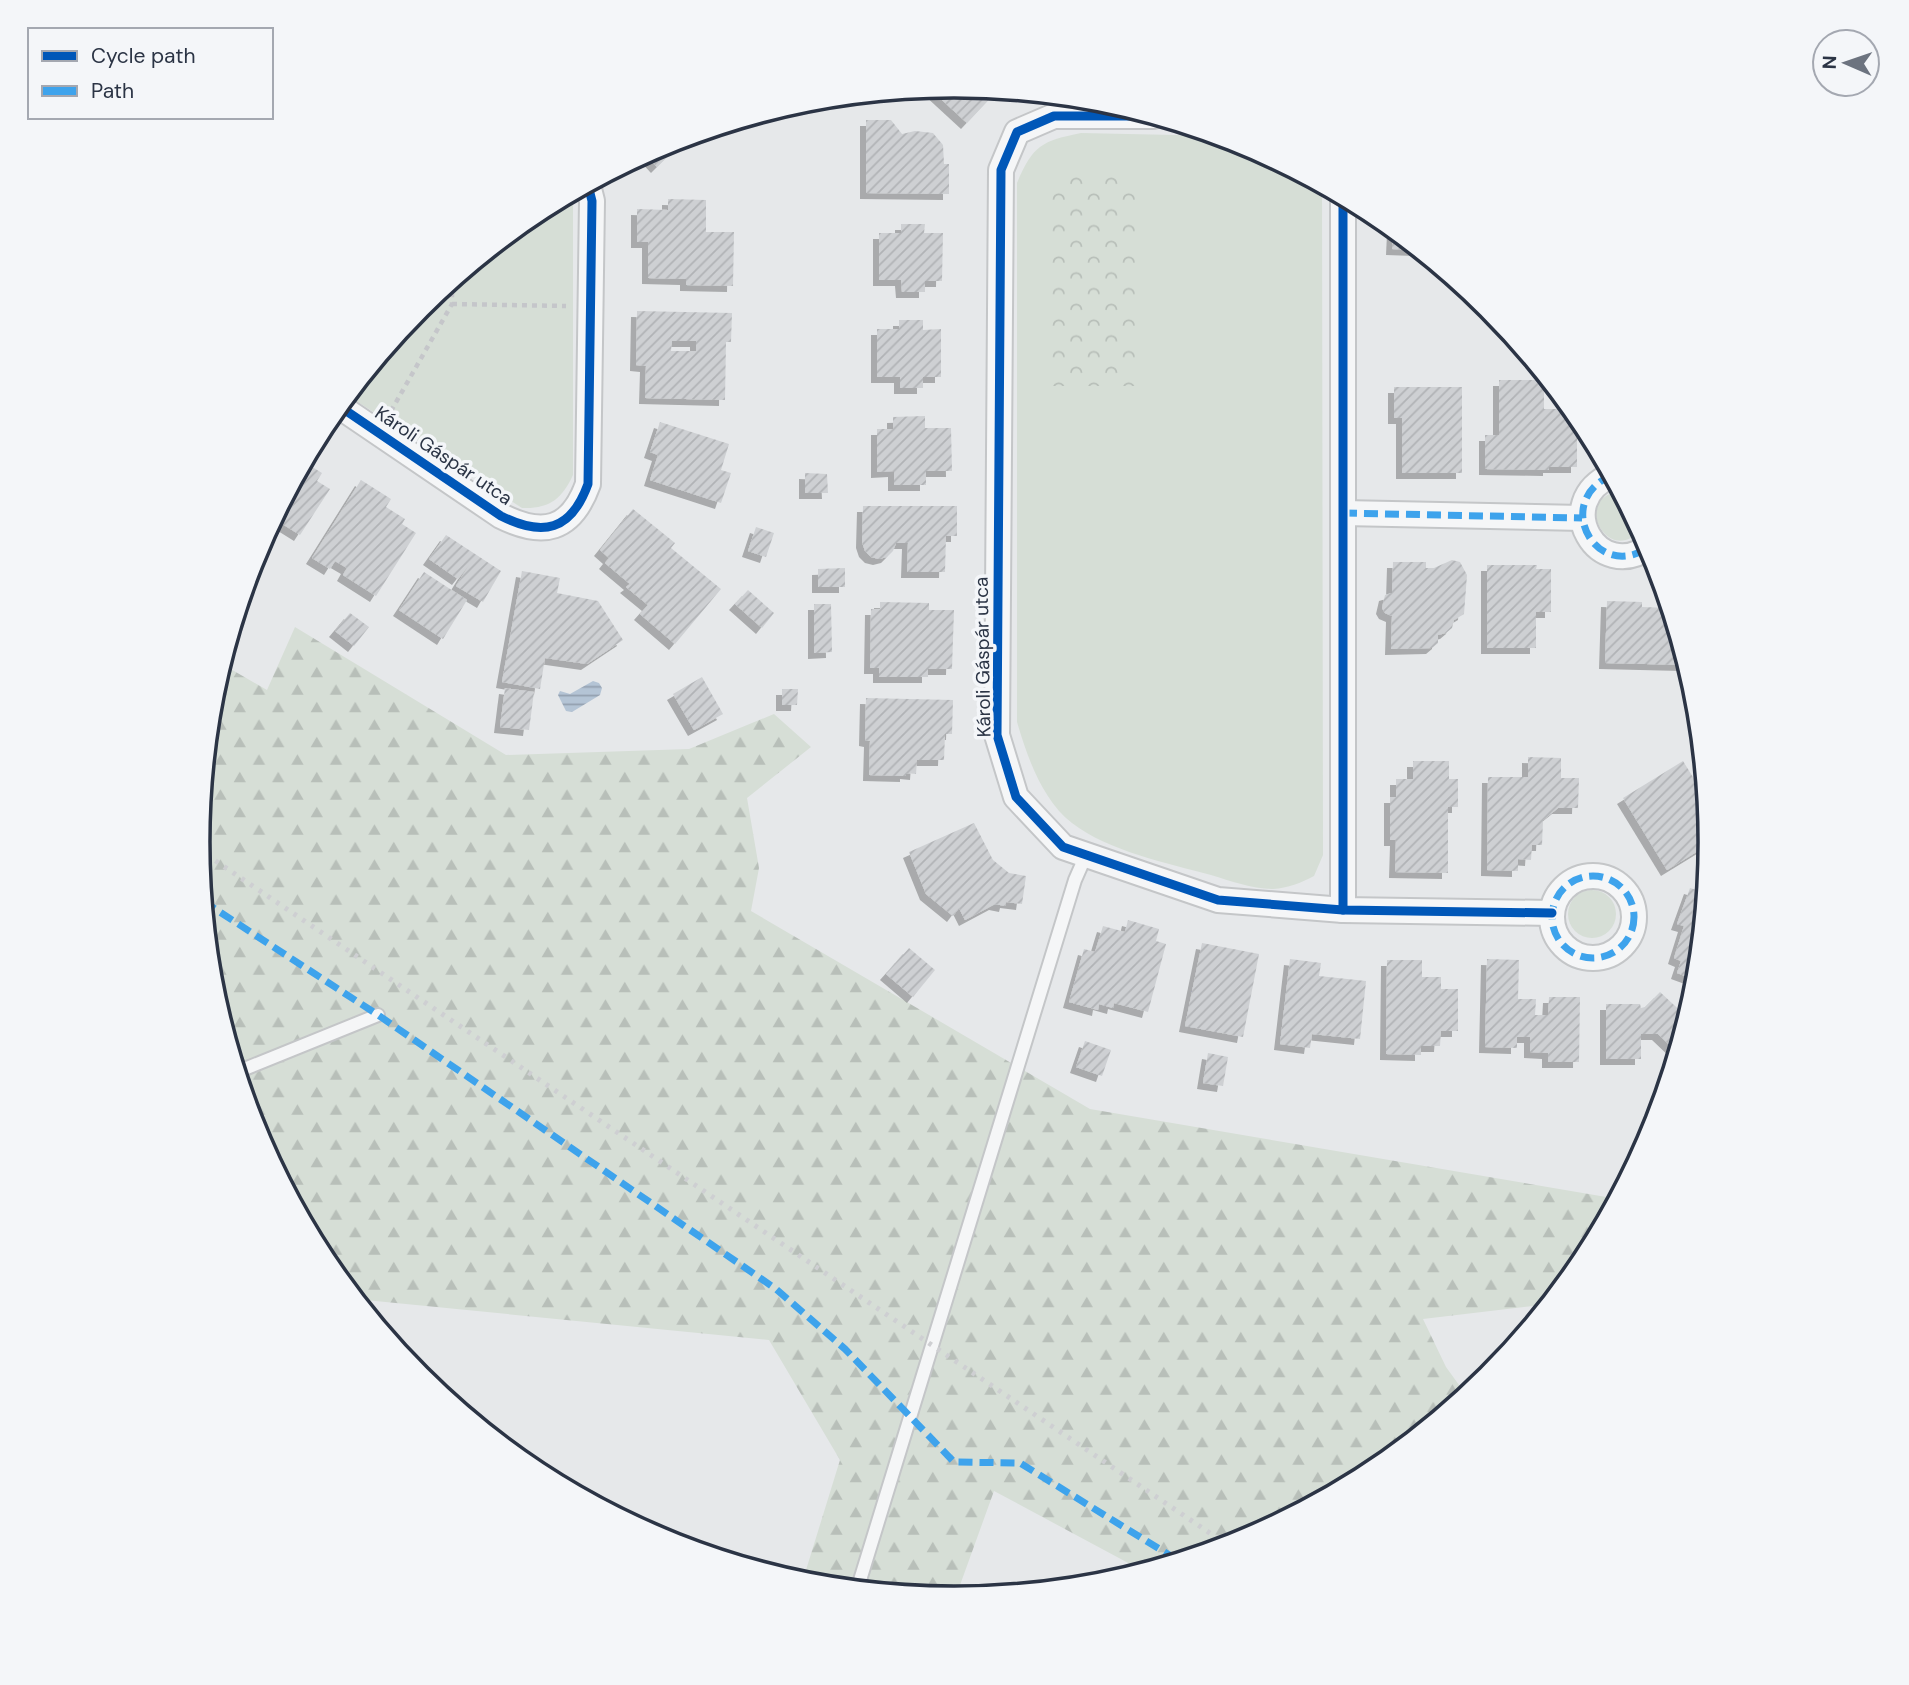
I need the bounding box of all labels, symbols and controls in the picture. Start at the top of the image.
legend [28,28,273,119]
north arrow [1811,28,1881,98]
text: Cycle path [91,42,196,70]
text: N [1817,55,1842,70]
text: Path [91,77,134,105]
street label: Károli Gáspár utca [370,400,517,511]
street label: Károli Gáspár utca [969,576,996,738]

